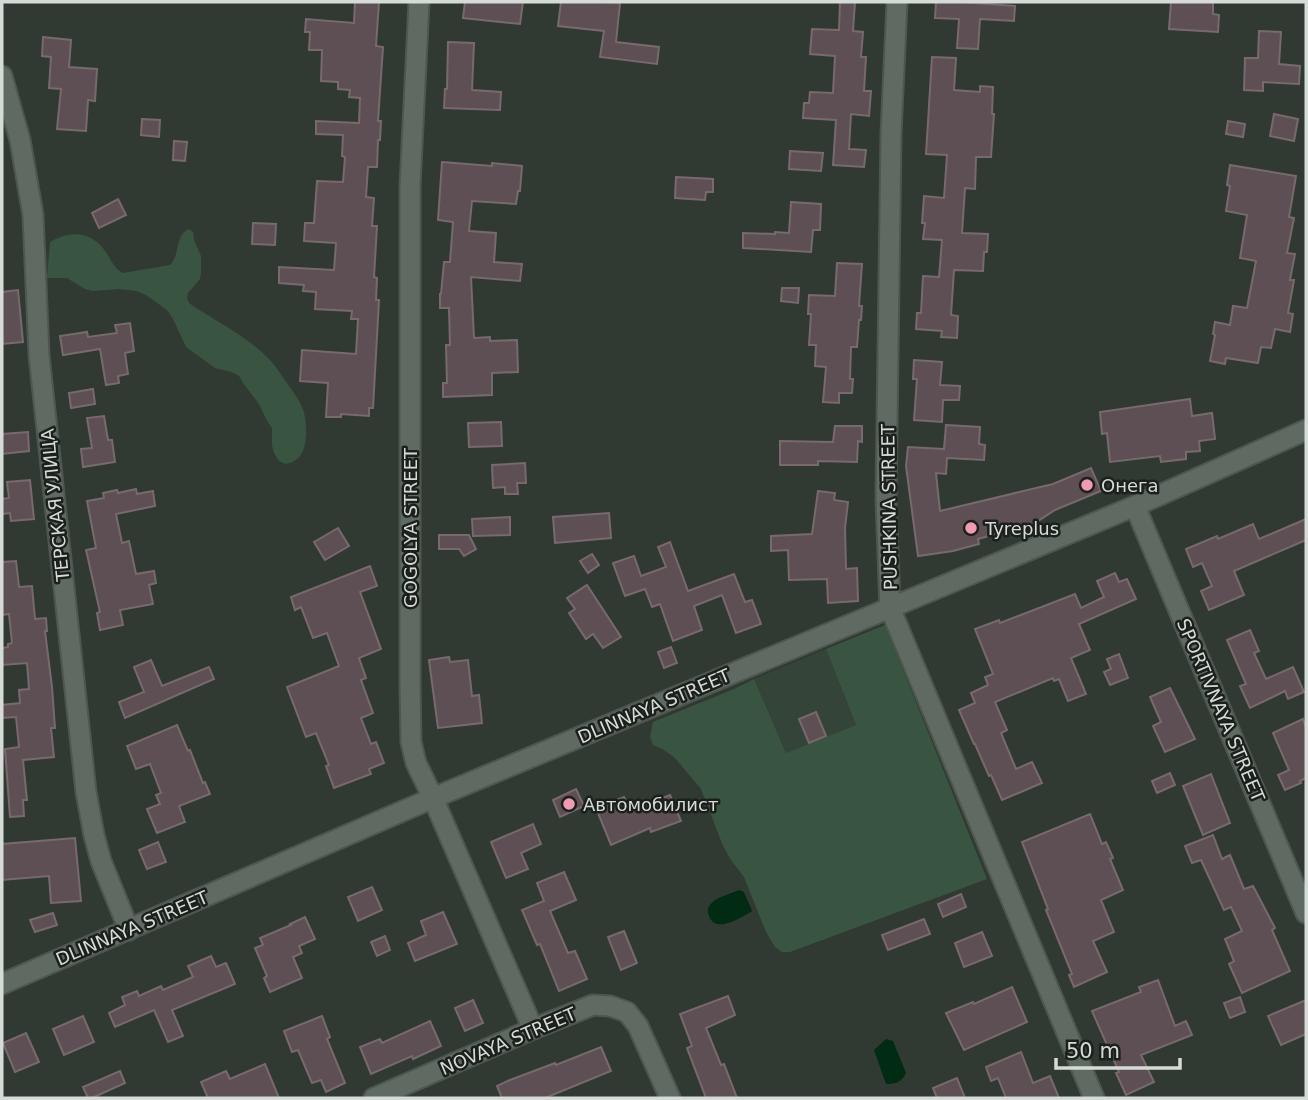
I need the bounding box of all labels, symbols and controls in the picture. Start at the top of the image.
street label: PUSHKINA STREET [877,423,901,590]
street label: ТЕРСКАЯ УЛИЦА [36,427,74,583]
street label: GOGOLYA STREET [400,447,421,608]
place label: Онега [1101,475,1159,496]
marker: Онега [1079,477,1095,493]
place label: Tyreplus [984,518,1059,539]
marker: Tyreplus [963,520,979,536]
street label: SPORTIVNAYA STREET [1173,615,1270,806]
street label: DLINNAYA STREET [575,664,734,748]
place label: Автомобилист [583,794,718,815]
marker: Автомобилист [561,796,577,812]
street label: DLINNAYA STREET [53,886,212,970]
street label: NOVAYA STREET [437,1002,580,1079]
scale bar [1056,1026,1180,1070]
text: 50 m [1066,1039,1120,1063]

